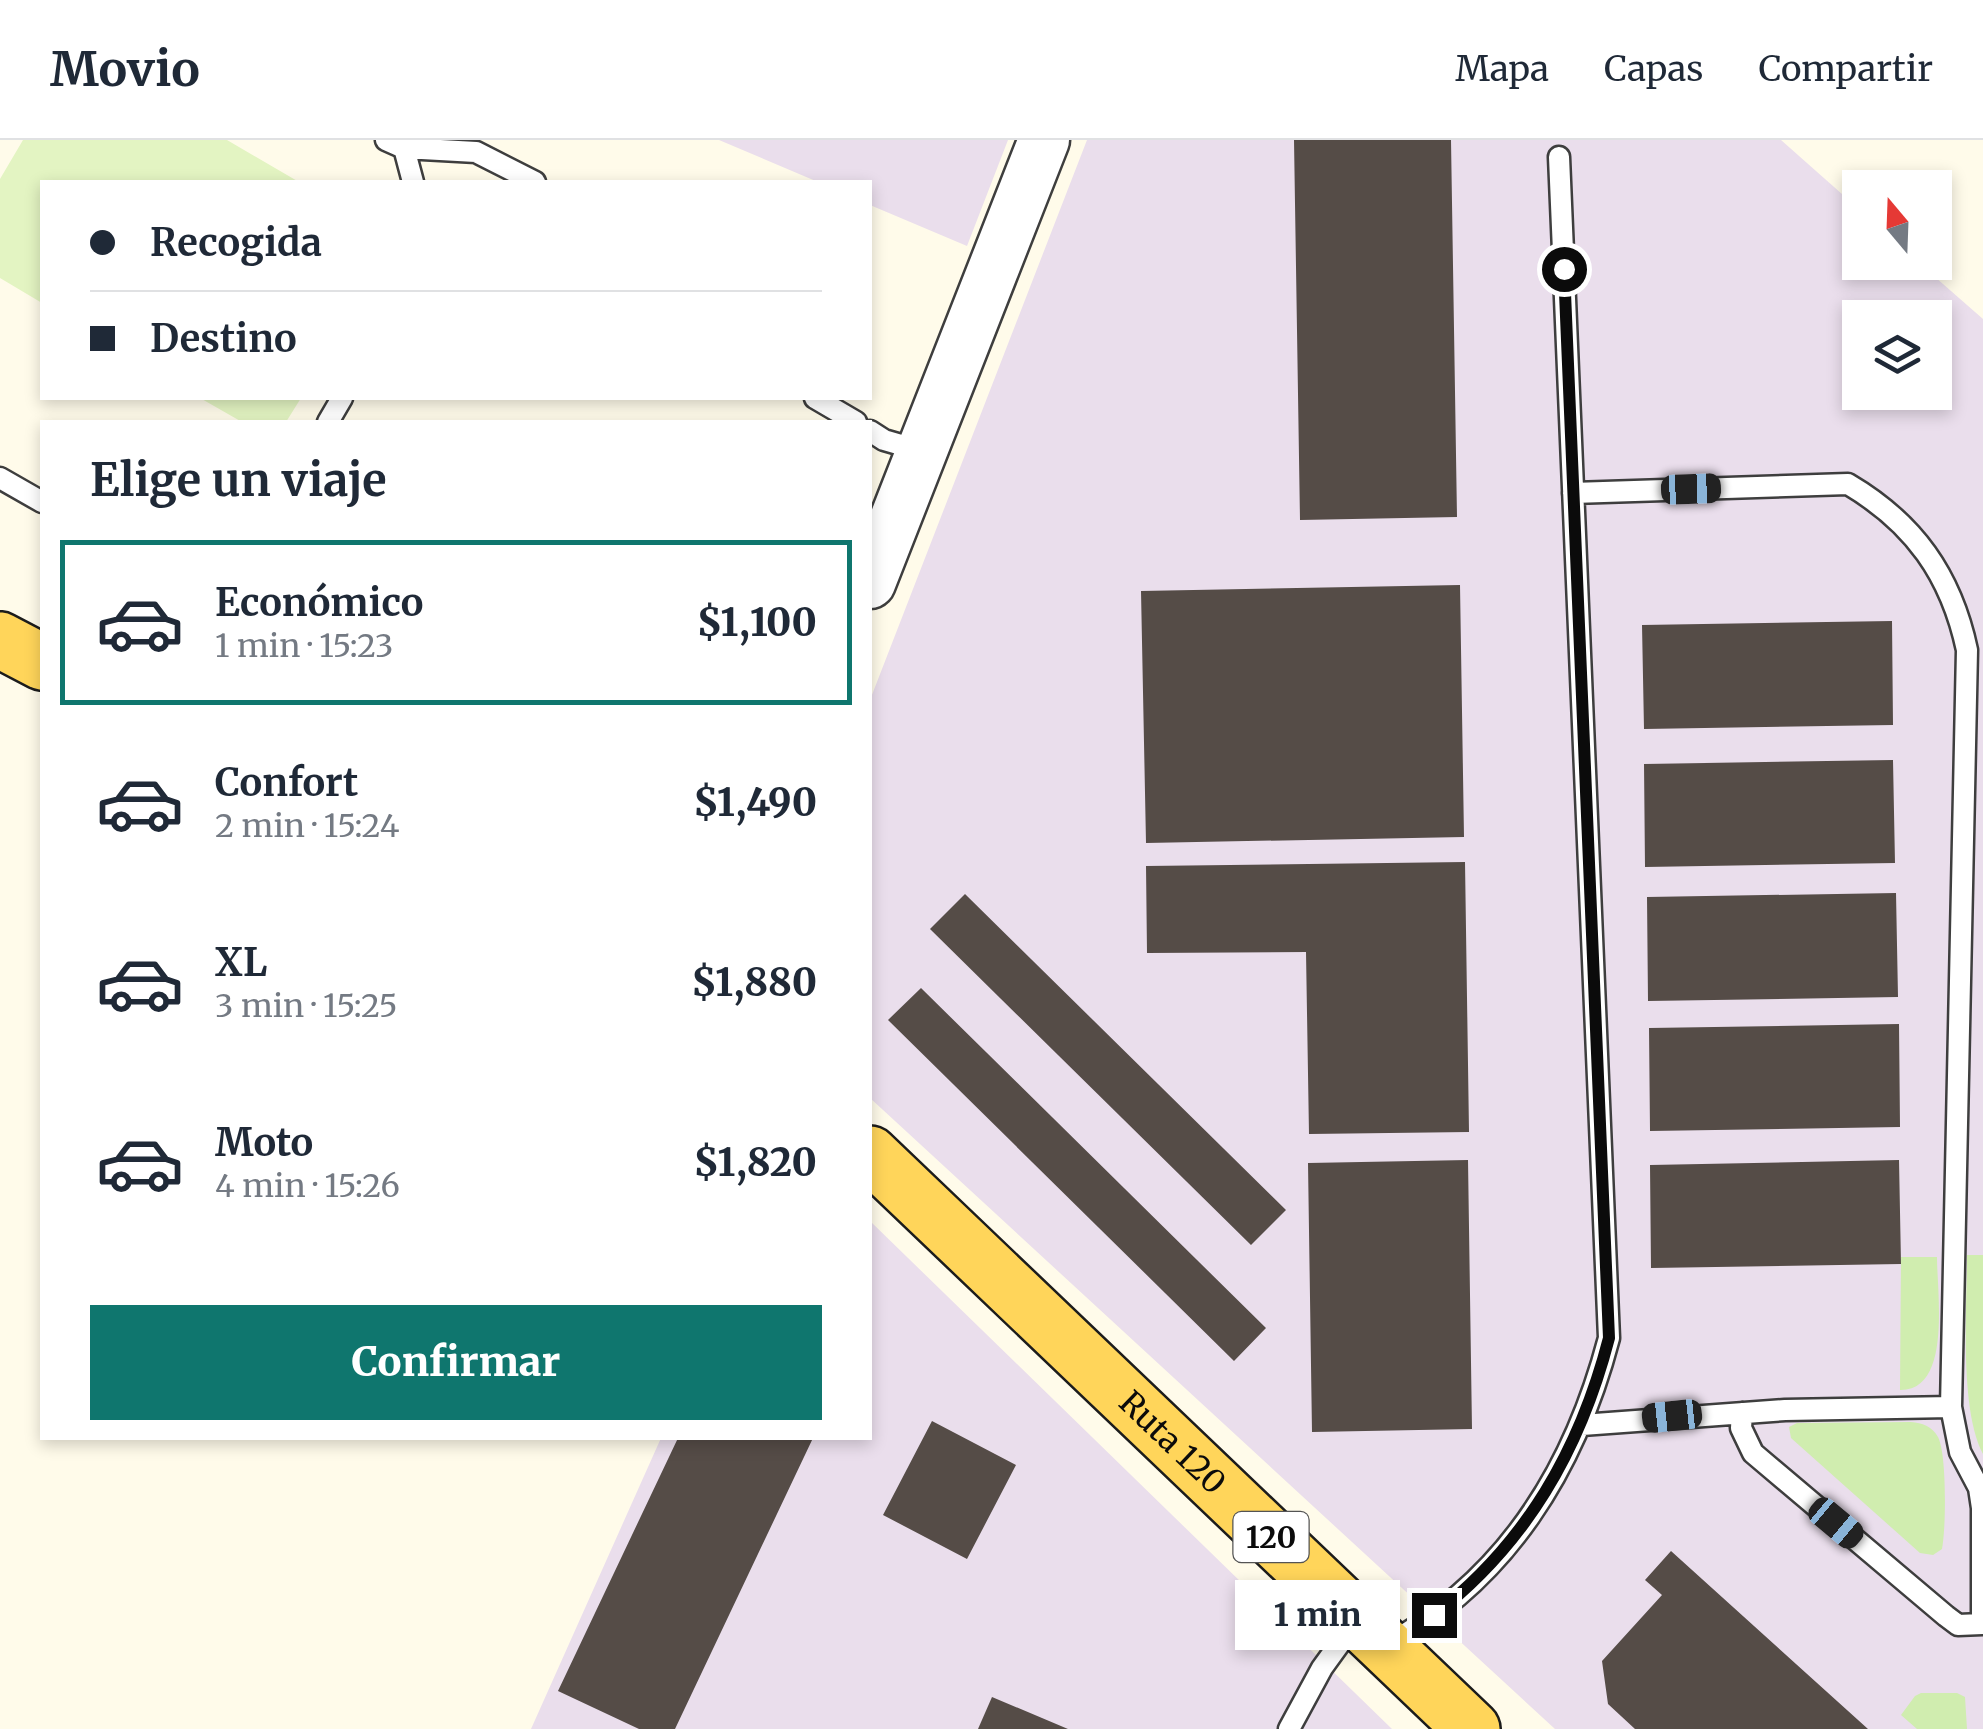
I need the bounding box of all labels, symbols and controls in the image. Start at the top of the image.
text: Movio [50,39,200,99]
text: Mapa [1455,47,1549,91]
text: Capas [1604,47,1704,91]
text: Compartir [1759,47,1933,91]
north arrow [1842,170,1952,280]
map controls [1842,170,1952,410]
text: Recogida [150,219,322,266]
route start [1542,247,1587,292]
button: layers [1842,300,1952,410]
text: Destino [150,315,297,362]
text: Elige un viaje [90,452,386,508]
car [1660,473,1722,505]
icon: car [95,578,185,668]
text: Económico [215,579,423,626]
text: $1,100 [697,599,817,646]
text: 1 min · 15:23 [215,626,393,666]
icon: car [95,758,185,848]
text: Confort [215,759,358,806]
text: $1,490 [693,779,817,826]
text: 2 min · 15:24 [215,806,399,846]
icon: car [95,938,185,1028]
text: XL [215,939,267,986]
text: $1,880 [691,959,817,1006]
text: 3 min · 15:25 [215,986,397,1026]
icon: car [95,1118,185,1208]
text: Moto [215,1119,313,1166]
text: $1,820 [694,1139,817,1186]
text: 4 min · 15:26 [215,1166,400,1206]
button: Confirmar [90,1305,822,1420]
street label: Ruta 120 [1111,1383,1234,1503]
car [1641,1398,1703,1434]
car [1803,1492,1869,1554]
road number: 120 [1234,1512,1308,1562]
callout: 1 min [1234,1580,1399,1650]
route end [1412,1593,1457,1638]
text: 1 min [1274,1595,1361,1635]

